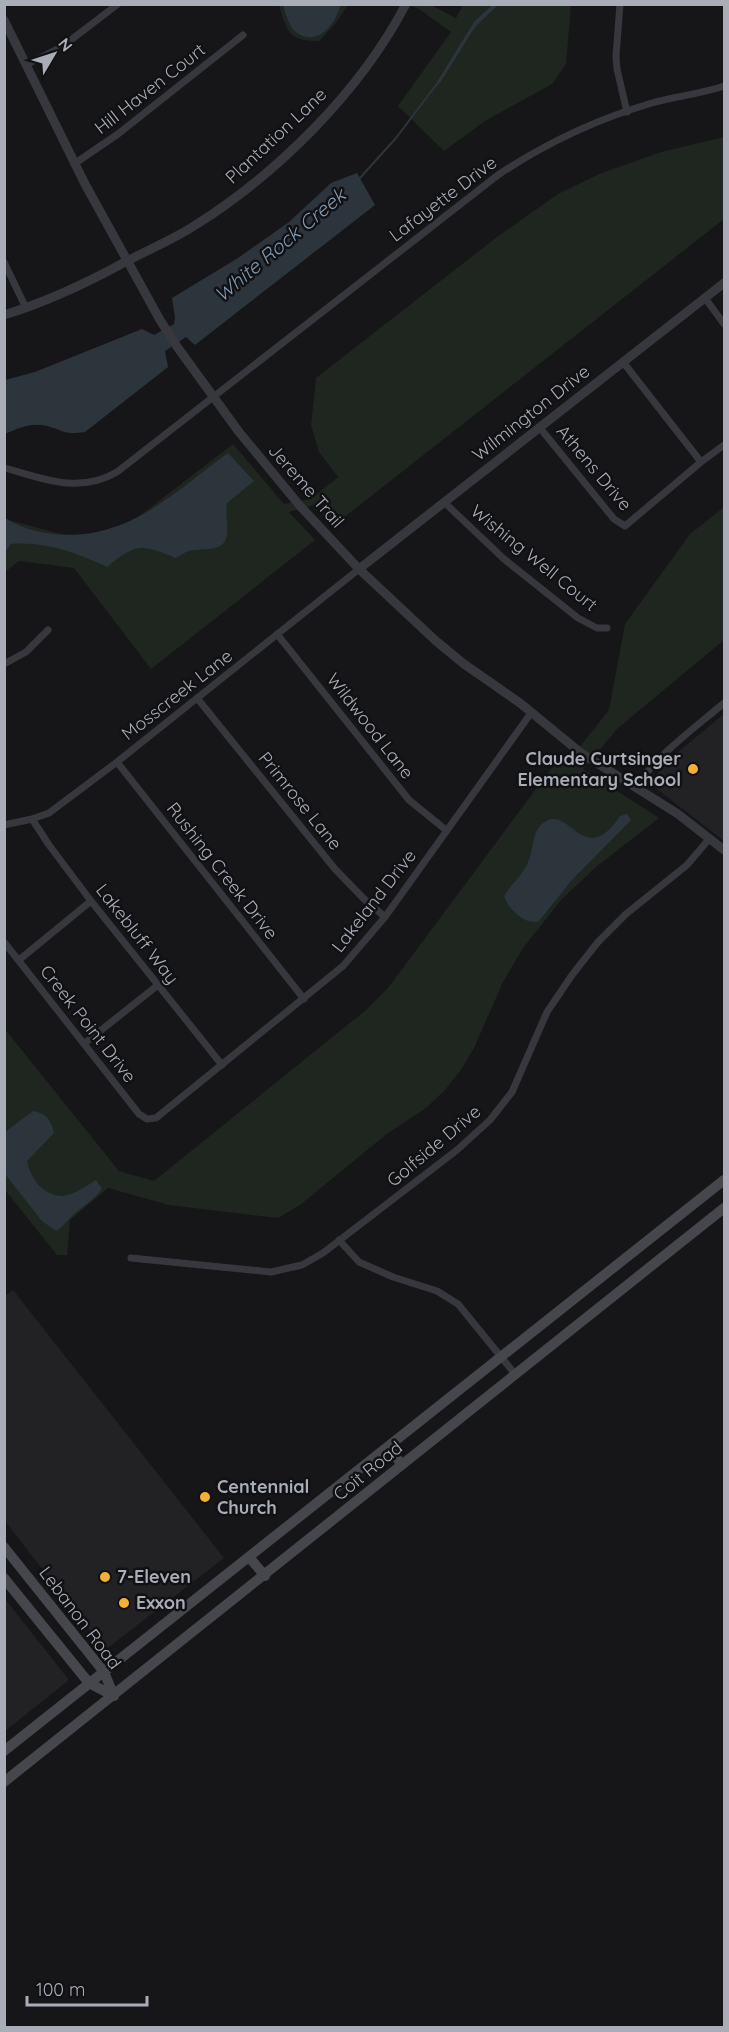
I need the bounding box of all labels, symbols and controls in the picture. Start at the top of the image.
north arrow [24,24,84,84]
text: N [54,34,77,55]
street label: Hill Haven Court [90,38,210,139]
street label: Plantation Lane [220,83,331,189]
street label: Lafayette Drive [384,151,501,247]
water label: White Rock Creek [209,181,352,307]
street label: Wilmington Drive [467,360,594,466]
street label: Athens Drive [552,420,637,515]
street label: Jereme Trail [264,439,349,532]
street label: Wishing Well Court [466,499,602,616]
street label: Mosscreek Lane [117,644,237,745]
street label: Wildwood Lane [322,668,419,783]
street label: Primrose Lane [254,747,347,855]
place label: Claude Curtsinger Elementary School [517,747,681,791]
marker: Claude Curtsinger Elementary School [686,762,700,776]
street label: Rushing Creek Drive [162,798,283,944]
street label: Lakeland Drive [326,845,421,957]
street label: Lakebluff Way [91,879,184,989]
street label: Creek Point Drive [35,960,142,1087]
street label: Golfside Drive [382,1100,485,1192]
street label: Coit Road [329,1436,407,1505]
place label: Centennial Church [217,1475,309,1519]
marker: Centennial Church [198,1490,212,1504]
street label: Lebanon Road [34,1562,127,1674]
place label: 7-Eleven [117,1565,191,1588]
marker: 7-Eleven [98,1570,112,1584]
place label: Exxon [136,1591,186,1614]
marker: Exxon [117,1596,131,1610]
scale bar [27,1969,147,2007]
text: 100 m [36,1978,85,2001]

